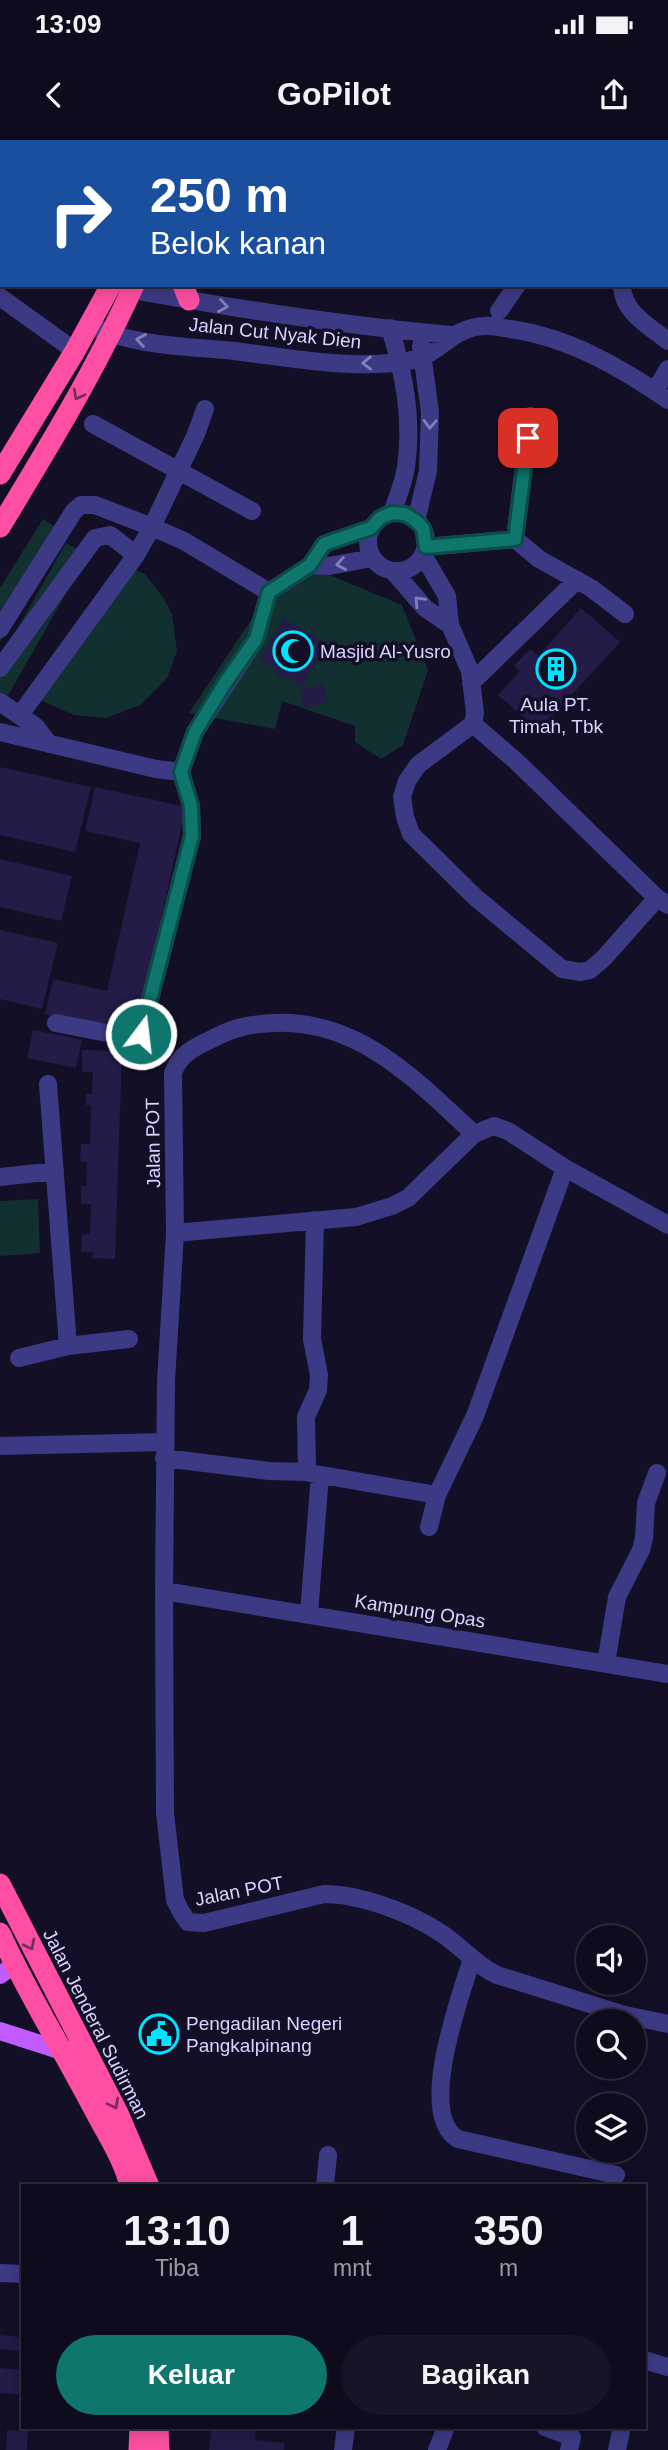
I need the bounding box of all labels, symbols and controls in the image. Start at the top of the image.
text: 13:09 [35,9,102,39]
icon: back [35,76,73,114]
text: GoPilot [277,76,391,112]
icon: share [595,76,633,114]
icon: right [35,168,126,259]
text: 250 m [150,168,289,222]
text: Belok kanan [150,225,326,261]
one-way arrow [218,298,229,313]
street label: Jalan Cut Nyak Dien [188,314,362,352]
one-way arrow [135,333,147,348]
one-way arrow [361,355,372,371]
one-way arrow [73,388,86,401]
pin [498,408,558,468]
one-way arrow [422,418,437,429]
icon: arrive [509,419,547,457]
one-way arrow [335,555,347,570]
one-way arrow [415,596,428,609]
mosque icon: Masjid Al-Yusro [272,630,314,672]
place label: Masjid Al-Yusro [320,641,451,662]
building icon: Aula PT. Timah, Tbk [535,648,577,690]
place label: Aula PT. Timah, Tbk [509,694,603,737]
position arrow [104,997,178,1071]
street label: Jalan POT [142,1098,164,1188]
street label: Kampung Opas [353,1590,487,1632]
street label: Jalan POT [193,1872,285,1910]
map controls [576,1925,646,2163]
button: sound [576,1925,646,1995]
street label: Jalan Jenderal Sudirman [39,1926,153,2122]
one-way arrow [22,1938,36,1950]
button: search [576,2009,646,2079]
public building icon: Pengadilan Negeri Pangkalpinang [138,2013,180,2055]
place label: Pengadilan Negeri Pangkalpinang [186,2013,342,2056]
button: layers [576,2093,646,2163]
one-way arrow [105,2097,119,2109]
text: 13:10 [123,2207,231,2254]
text: 1 [340,2207,364,2254]
text: 350 [474,2207,544,2254]
text: Tiba [155,2255,199,2281]
text: mnt [333,2255,371,2281]
text: m [499,2255,518,2281]
button: Keluar [56,2335,327,2415]
button: Bagikan [341,2335,611,2415]

